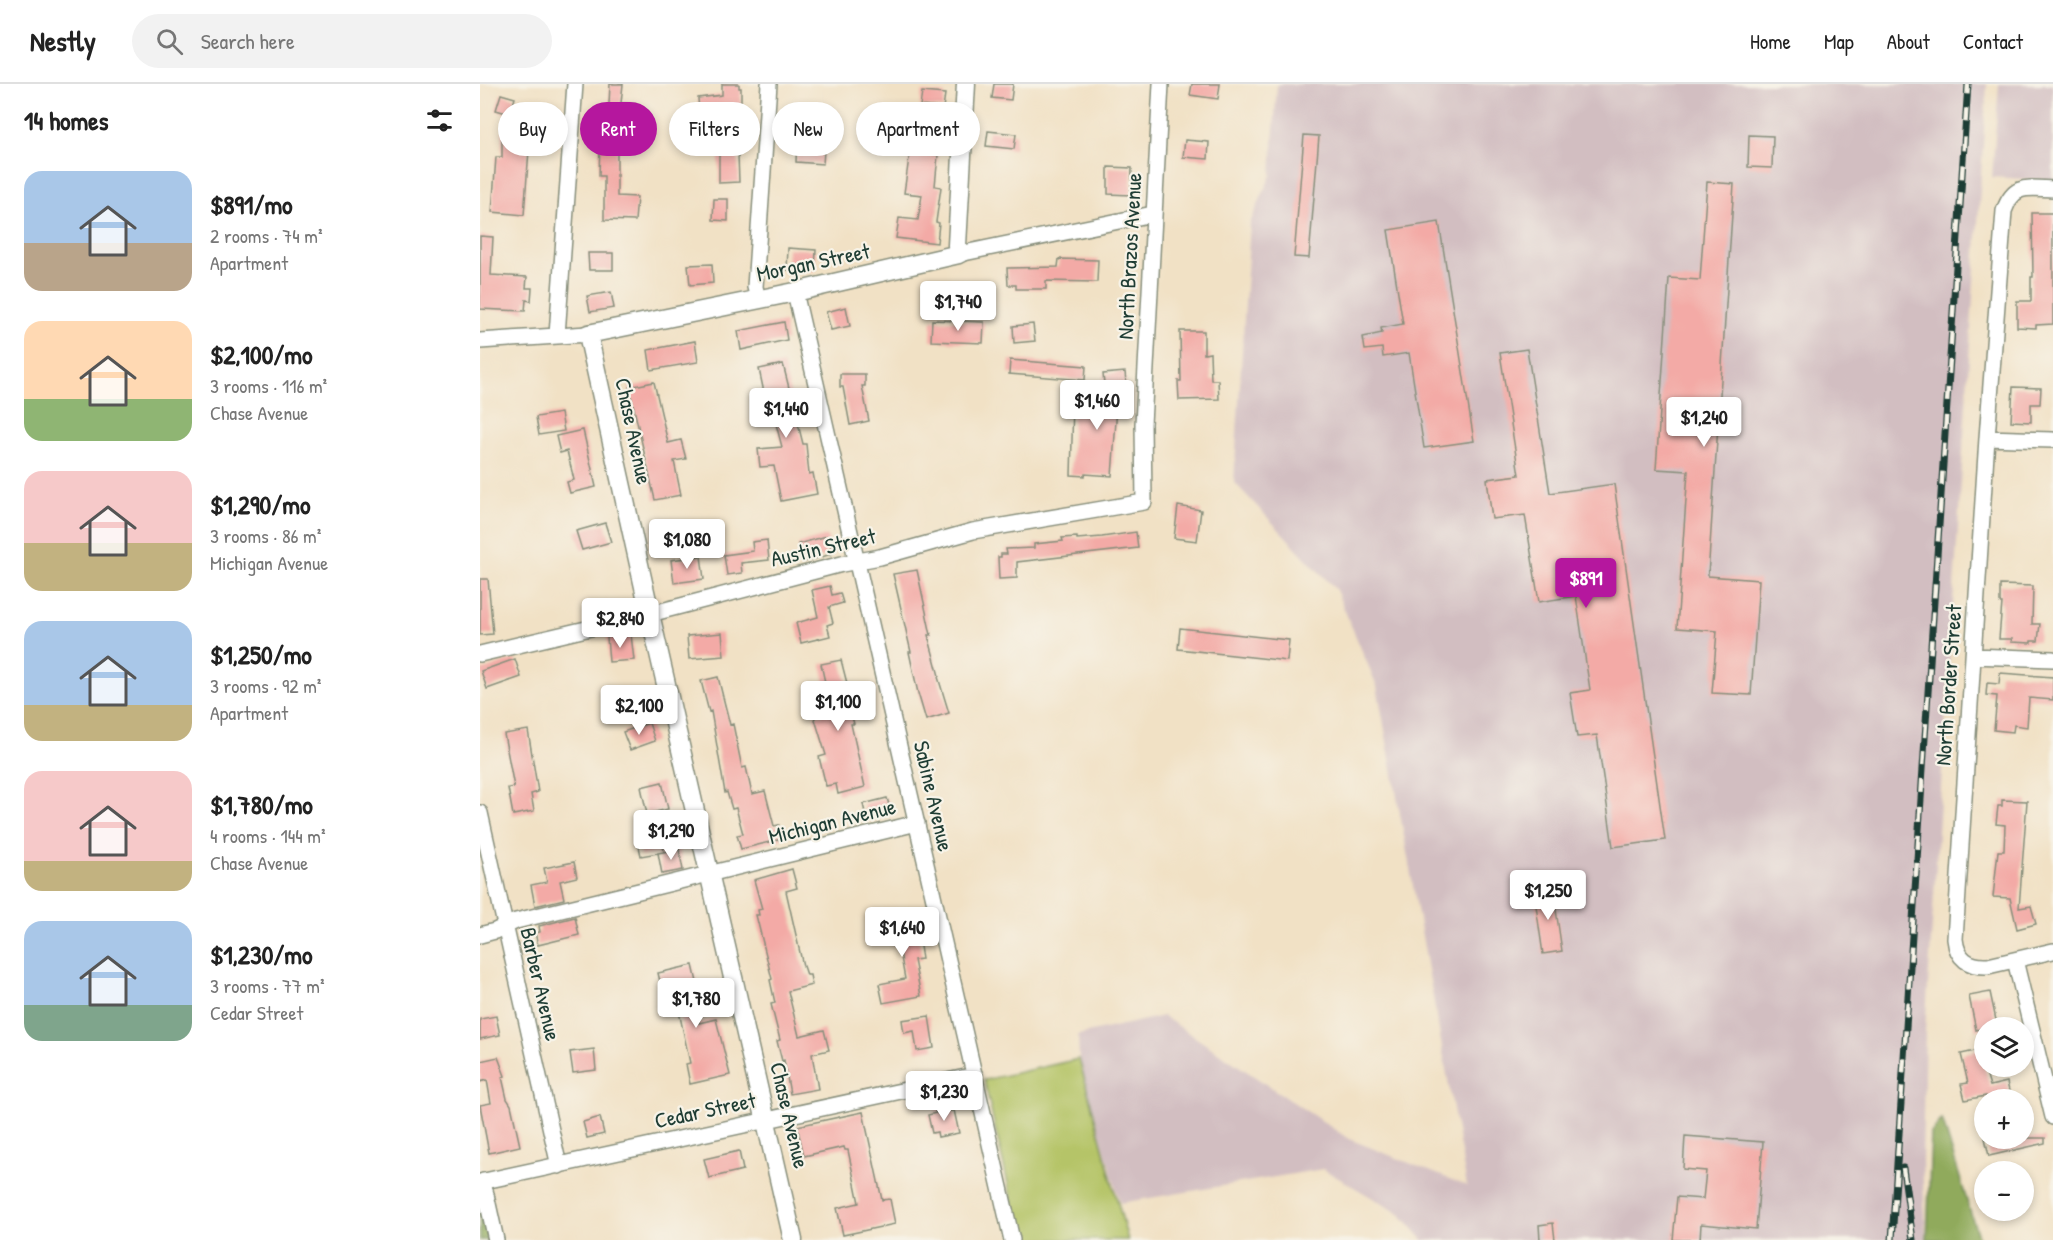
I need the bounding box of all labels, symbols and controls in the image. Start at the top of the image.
search box [132,14,552,68]
text: Nestly [30,22,96,60]
icon: search [153,25,186,58]
text: Search here [201,26,295,56]
text: Home [1750,27,1791,56]
text: Map [1824,27,1854,56]
text: About [1887,27,1930,56]
text: Contact [1963,27,2023,56]
chip: Buy [498,102,568,156]
chip: Rent [580,102,657,156]
chip: Filters [669,102,760,156]
chip: New [772,102,844,156]
chip: Apartment [856,102,980,156]
text: 14 homes [24,103,109,138]
icon: filters [423,104,456,137]
street label: North Brazos Avenue [1110,172,1148,340]
text: $891/mo [210,187,293,222]
icon: home [72,195,144,267]
text: 2 rooms · 74 m² [210,222,322,249]
street label: Morgan Street [754,235,873,289]
text: Apartment [210,249,288,276]
pin: $1,740 [909,281,1007,332]
text: $1,740 [934,287,982,314]
text: $2,100/mo [210,337,313,372]
icon: home [72,345,144,417]
text: 3 rooms · 116 m² [210,372,327,399]
street label: Chase Avenue [608,375,660,487]
pin: $1,460 [1048,380,1146,431]
text: $1,460 [1074,386,1120,413]
pin: $1,440 [737,388,835,439]
text: $1,440 [763,394,809,421]
pin: $1,240 [1655,397,1753,448]
text: Chase Avenue [210,399,308,426]
text: $1,240 [1680,403,1728,430]
text: $1,290/mo [210,487,310,522]
icon: home [72,495,144,567]
pin: $1,080 [638,519,736,570]
street label: Austin Street [768,520,879,574]
text: 3 rooms · 86 m² [210,522,321,549]
text: $1,080 [663,525,711,552]
text: Michigan Avenue [210,549,328,576]
pin: $891 [1550,558,1622,609]
text: $891 [1569,564,1603,591]
pin: $2,840 [571,598,669,649]
street label: North Border Street [1927,603,1969,767]
text: $2,840 [596,604,644,631]
text: $1,250/mo [210,637,312,672]
icon: home [72,645,144,717]
text: 3 rooms · 92 m² [210,672,321,699]
pin: $1,100 [789,681,887,732]
pin: $2,100 [590,685,688,736]
text: $1,100 [815,687,861,714]
text: $2,100 [615,691,663,718]
text: Apartment [210,699,288,726]
street label: Sabine Avenue [907,738,961,854]
text: $1,780/mo [210,787,313,822]
street label: Michigan Avenue [765,791,899,851]
icon: home [72,795,144,867]
pin: $1,290 [622,810,720,861]
text: $1,290 [647,816,695,843]
text: 4 rooms · 144 m² [210,822,325,849]
text: Chase Avenue [210,849,308,876]
pin: $1,250 [1499,870,1597,921]
text: $1,250 [1524,876,1572,903]
pin: $1,640 [853,907,951,958]
text: $1,640 [879,913,925,940]
street label: Barber Avenue [513,924,569,1044]
text: $1,230/mo [210,937,313,972]
icon: home [72,945,144,1017]
text: 3 rooms · 77 m² [210,972,324,999]
pin: $1,780 [647,978,745,1029]
text: $1,780 [672,984,720,1011]
text: Cedar Street [210,999,303,1026]
map controls [1974,1017,2034,1221]
button: layers [1974,1017,2034,1077]
street label: Chase Avenue [763,1059,817,1171]
pin: $1,230 [895,1071,993,1122]
text: $1,230 [920,1077,968,1104]
street label: Cedar Street [652,1085,759,1135]
button: + [1974,1089,2034,1149]
button: − [1974,1161,2034,1221]

